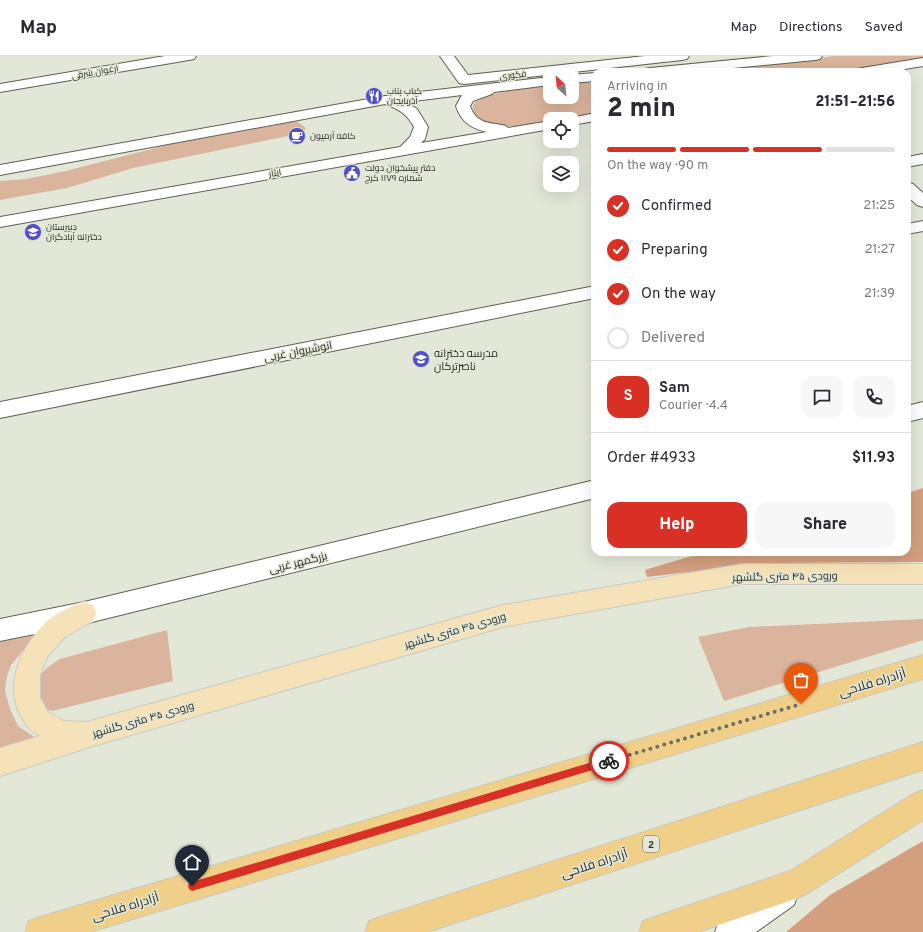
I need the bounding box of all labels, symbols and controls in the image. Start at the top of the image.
text: Map [20,16,57,40]
text: Map [731,19,757,36]
text: Directions [779,19,843,36]
text: Saved [865,19,903,36]
street label: ارغوان شرقی [71,63,119,82]
north arrow [543,68,579,104]
map controls [543,68,579,192]
street label: فکوری [499,69,527,82]
text: Arriving in [607,79,668,95]
restaurant icon: کباب بناب آذربايجان [364,86,384,106]
place label: کباب بناب آذربايجان [387,86,422,107]
text: 2 min [607,93,676,126]
text: 21:51–21:56 [815,93,895,112]
button: locate [543,112,579,148]
cafe icon: کافه آرمیون [287,126,307,146]
place label: کافه آرمیون [310,131,355,142]
button: layers [543,156,579,192]
text: On the way · 90 m [607,158,708,174]
public building icon: دفتر پیشخوان دولت شماره ۱۱۷۹ کرج [342,163,362,183]
place label: دفتر پیشخوان دولت شماره ۱۱۷۹ کرج [365,163,435,184]
street label: ایثار [267,167,282,180]
icon: check [607,195,629,217]
text: Confirmed [641,197,712,216]
text: 21:25 [863,198,895,214]
school or university icon: دبيرستان دخترانه آبادگران [23,222,43,242]
place label: دبيرستان دخترانه آبادگران [46,222,102,243]
icon: check [607,239,629,261]
text: Preparing [641,241,708,260]
text: 21:27 [865,242,895,258]
icon: check [607,283,629,305]
text: On the way [641,285,716,304]
text: 21:39 [864,286,895,302]
text: Delivered [641,329,705,348]
street label: انوشیروان غربی [263,339,334,365]
place label: مدرسه دخترانه ناصرترکان [434,347,498,374]
school or university icon: مدرسه دخترانه ناصرترکان [411,349,431,369]
button: chat [801,376,843,418]
button: phone [853,376,895,418]
text: Sam [659,379,690,398]
text: S [623,387,633,406]
text: Courier · 4.4 [659,398,728,414]
text: Order #4933 [607,449,696,468]
text: $11.93 [852,449,895,468]
button: Help [607,502,747,548]
button: Share [755,502,895,548]
street label: بزرگمهر غربی [268,549,329,577]
street label: ورودی ۴۵ متری گلشهر [731,569,838,585]
street label: ورودی ۴۵ متری گلشهر [402,610,508,652]
pin [784,663,818,704]
street label: آزادراه فلاحی [837,665,909,702]
icon: bag [790,669,812,691]
street label: ورودی ۴۵ متری گلشهر [90,699,196,741]
courier [589,741,629,781]
icon: bike [598,750,620,772]
road number: 2 [643,836,659,852]
pin [175,845,209,886]
street label: آزادراه فلاحی [559,845,631,883]
icon: home [181,851,203,873]
street label: آزادراه فلاحی [90,889,162,926]

